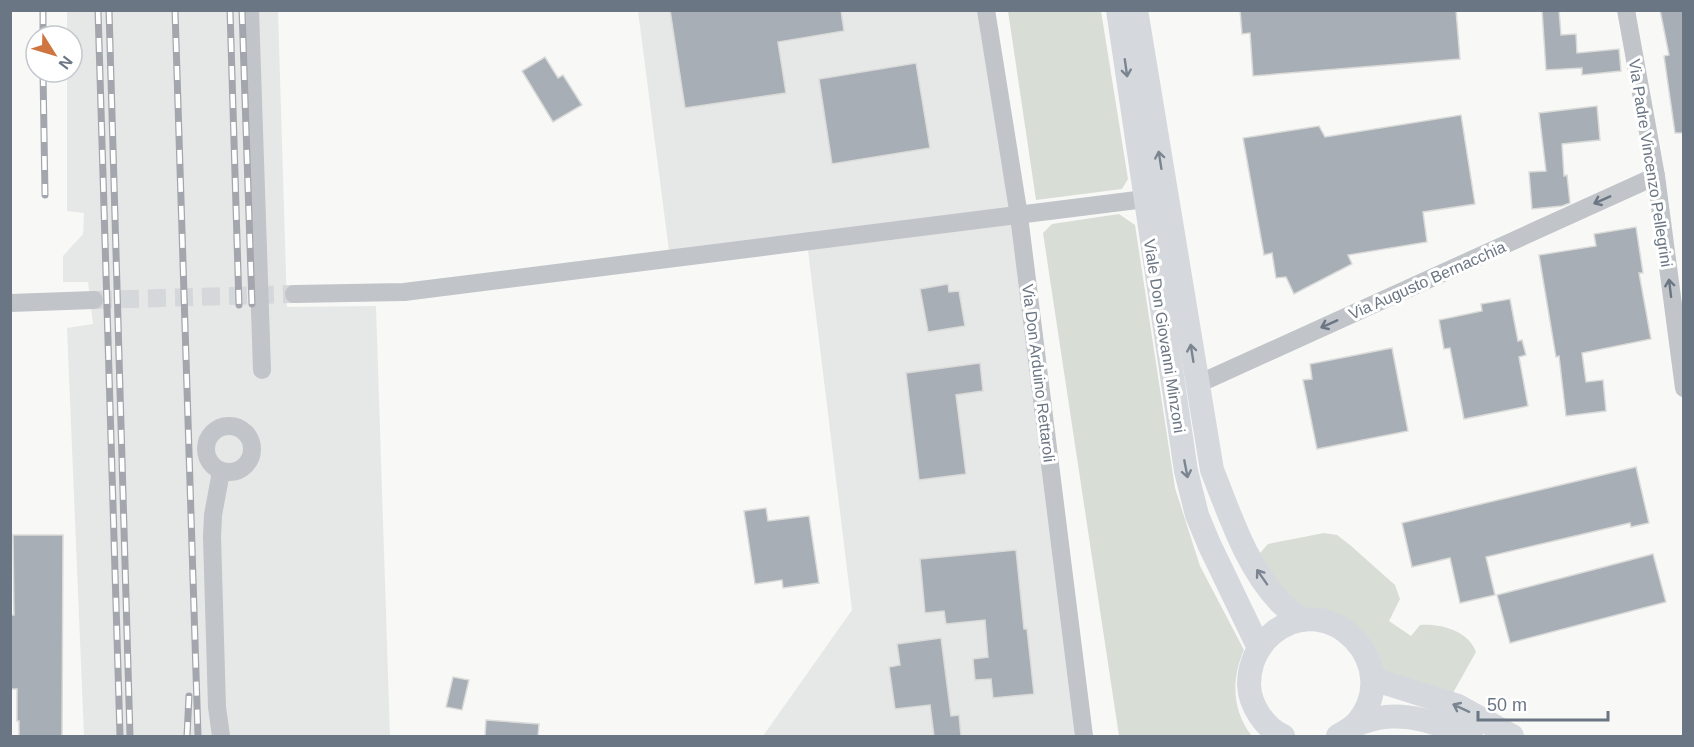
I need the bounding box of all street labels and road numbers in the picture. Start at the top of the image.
street label: Via Padre Vincenzo Pellegrini [1626,58,1675,268]
street label: Viale Don Giovanni Minzoni [1141,238,1188,434]
street label: Via Augusto Bernacchia [1346,238,1508,323]
street label: Via Don Arduino Rettaroli [1019,283,1058,463]

